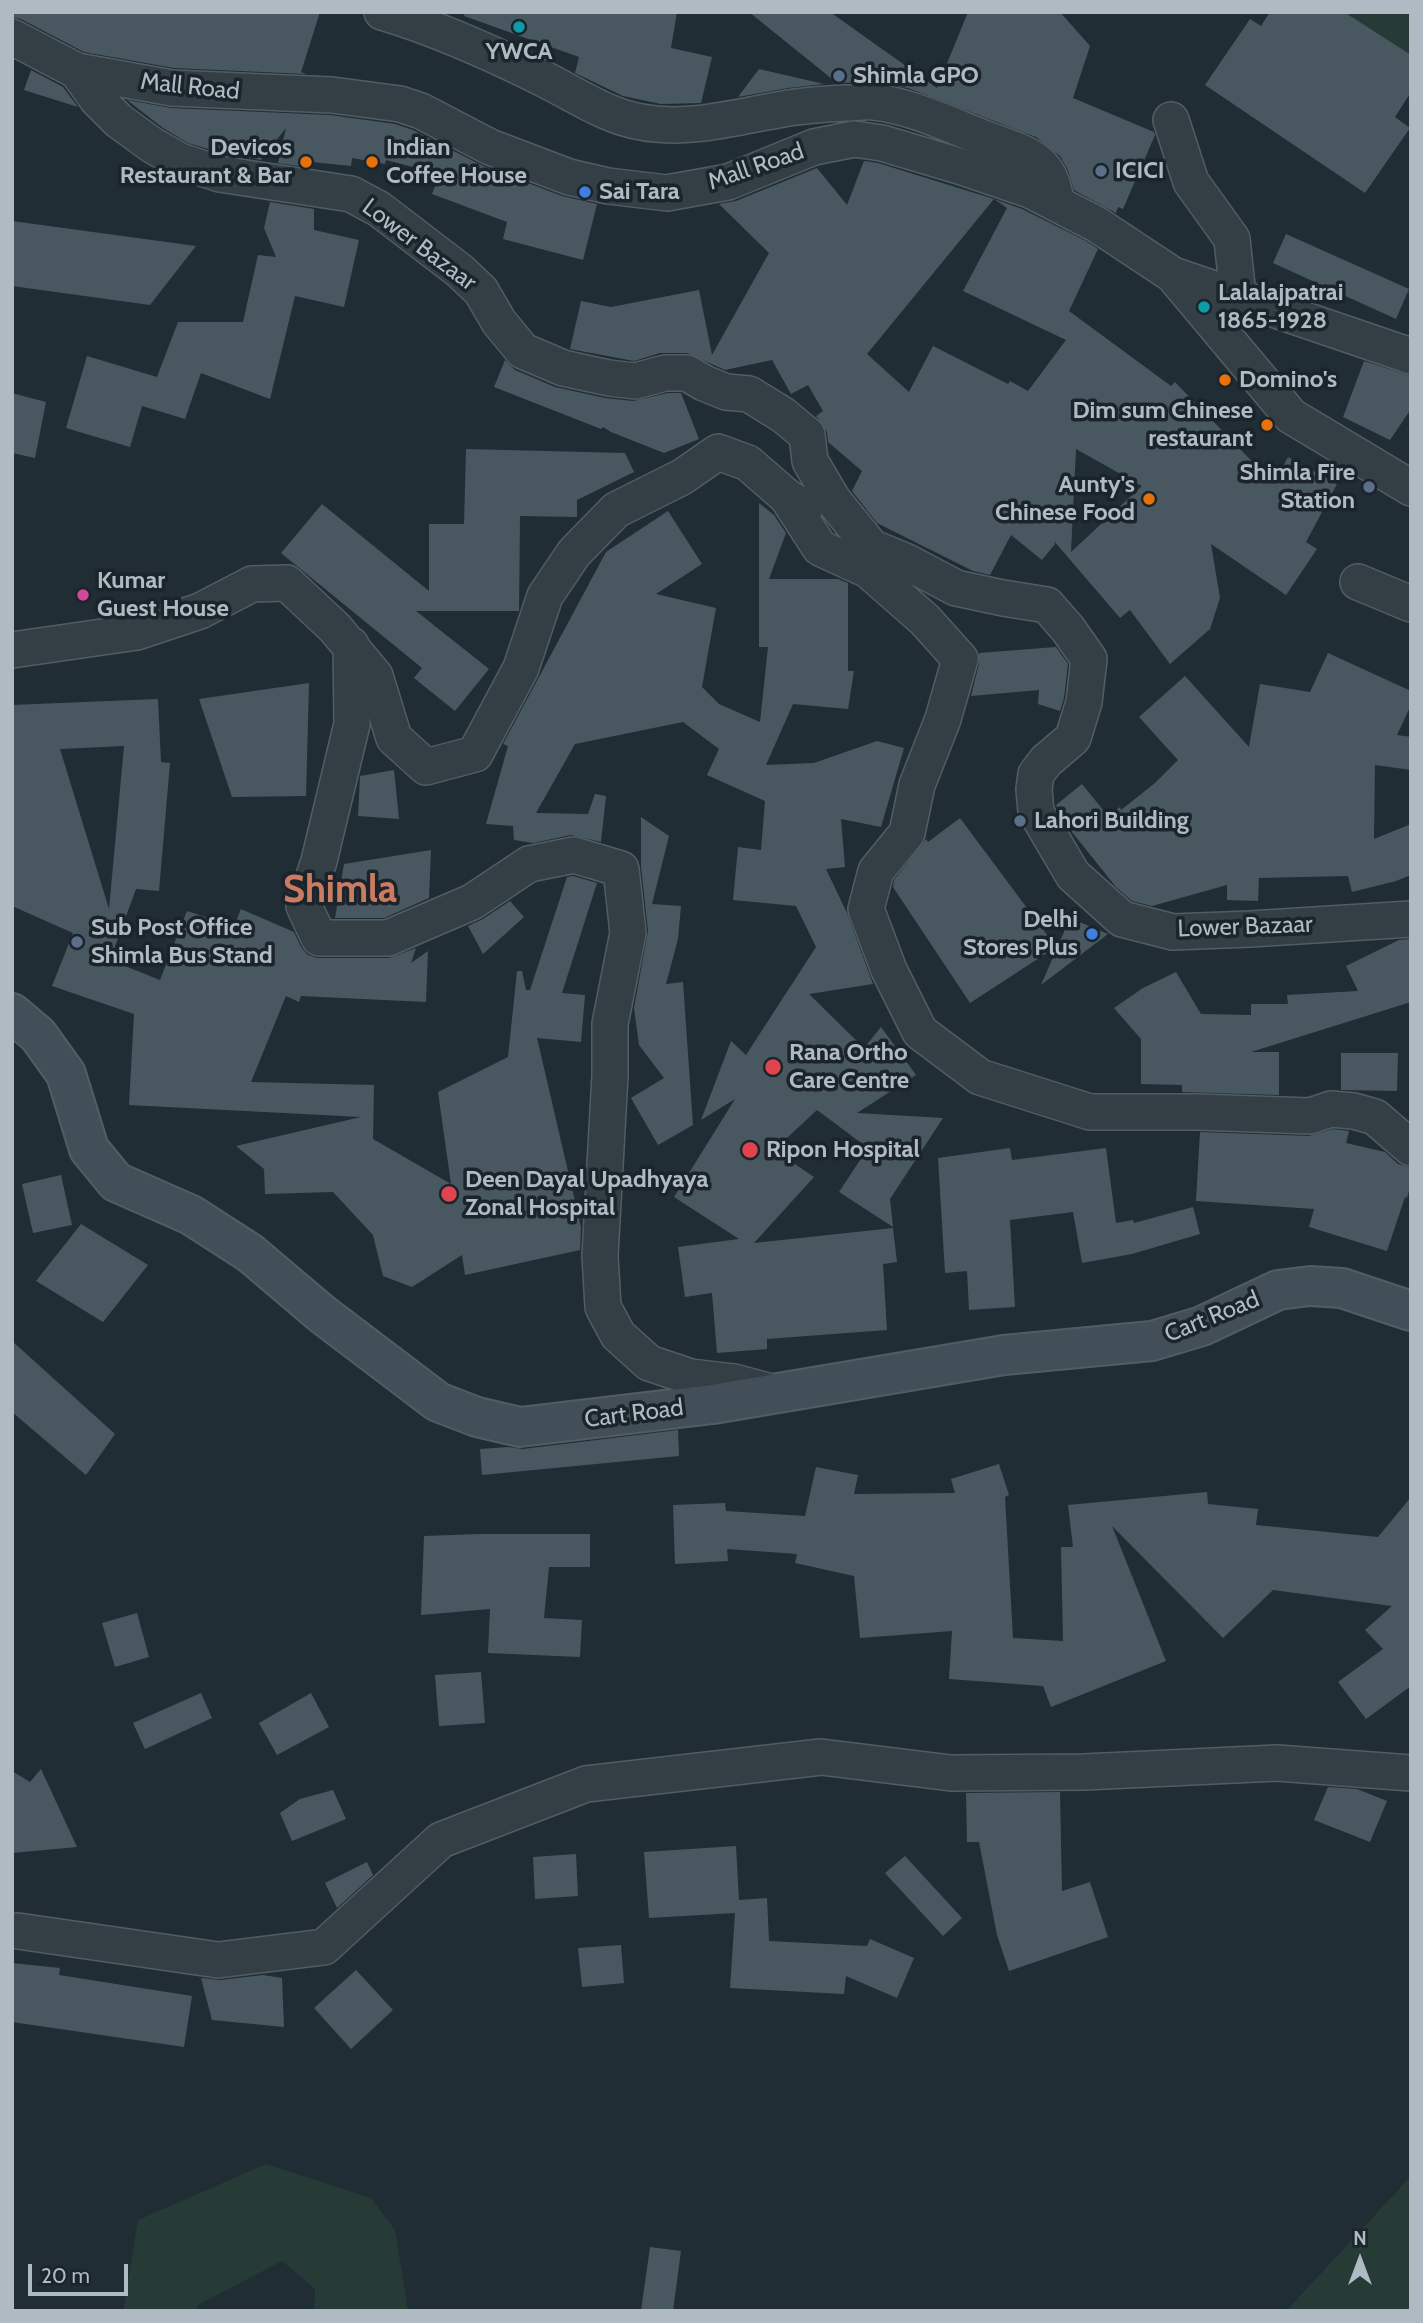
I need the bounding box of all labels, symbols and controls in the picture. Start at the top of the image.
marker: YWCA [511,19,527,35]
place label: YWCA [485,38,553,66]
place label: Shimla GPO [853,62,979,90]
street label: Mall Road [139,67,241,107]
marker: Shimla GPO [831,68,847,84]
place label: Devicos Restaurant & Bar [120,134,292,190]
place label: Indian Coffee House [386,134,527,190]
street label: Mall Road [704,137,808,197]
marker: Devicos Restaurant & Bar [298,154,314,170]
marker: Indian Coffee House [364,154,380,170]
place label: ICICI [1115,157,1165,185]
marker: ICICI [1093,163,1109,179]
place label: Sai Tara [599,178,680,206]
marker: Sai Tara [577,184,593,200]
street label: Lower Bazaar [356,193,482,297]
place label: Lalalajpatrai 1865-1928 [1218,279,1343,335]
marker: Lalalajpatrai 1865-1928 [1196,299,1212,315]
place label: Domino's [1239,366,1337,394]
marker: Domino's [1217,372,1233,388]
place label: Dim sum Chinese restaurant [1073,397,1253,453]
marker: Dim sum Chinese restaurant [1259,417,1275,433]
place label: Shimla Fire Station [1239,459,1355,515]
place label: Aunty's Chinese Food [995,471,1135,527]
marker: Shimla Fire Station [1361,479,1377,495]
marker: Aunty's Chinese Food [1141,491,1157,507]
place label: Kumar Guest House [97,567,229,623]
marker: Kumar Guest House [75,587,91,603]
place label: Lahori Building [1034,807,1189,835]
marker: Lahori Building [1012,813,1028,829]
district label: Shimla [283,868,397,914]
place label: Delhi Stores Plus [963,906,1078,962]
street label: Lower Bazaar [1177,910,1313,944]
place label: Sub Post Office Shimla Bus Stand [91,914,273,970]
marker: Delhi Stores Plus [1084,926,1100,942]
marker: Sub Post Office Shimla Bus Stand [69,934,85,950]
place label: Rana Ortho Care Centre [789,1039,909,1095]
marker: Rana Ortho Care Centre [763,1057,783,1077]
place label: Ripon Hospital [766,1136,920,1164]
marker: Ripon Hospital [740,1140,760,1160]
place label: Deen Dayal Upadhyaya Zonal Hospital [465,1166,708,1222]
marker: Deen Dayal Upadhyaya Zonal Hospital [439,1184,459,1204]
street label: Cart Road [1161,1285,1263,1349]
street label: Cart Road [583,1394,685,1434]
north arrow [1325,2225,1395,2295]
text: N [1353,2227,1367,2250]
scale bar [32,2250,131,2294]
text: 20 m [41,2263,90,2288]

